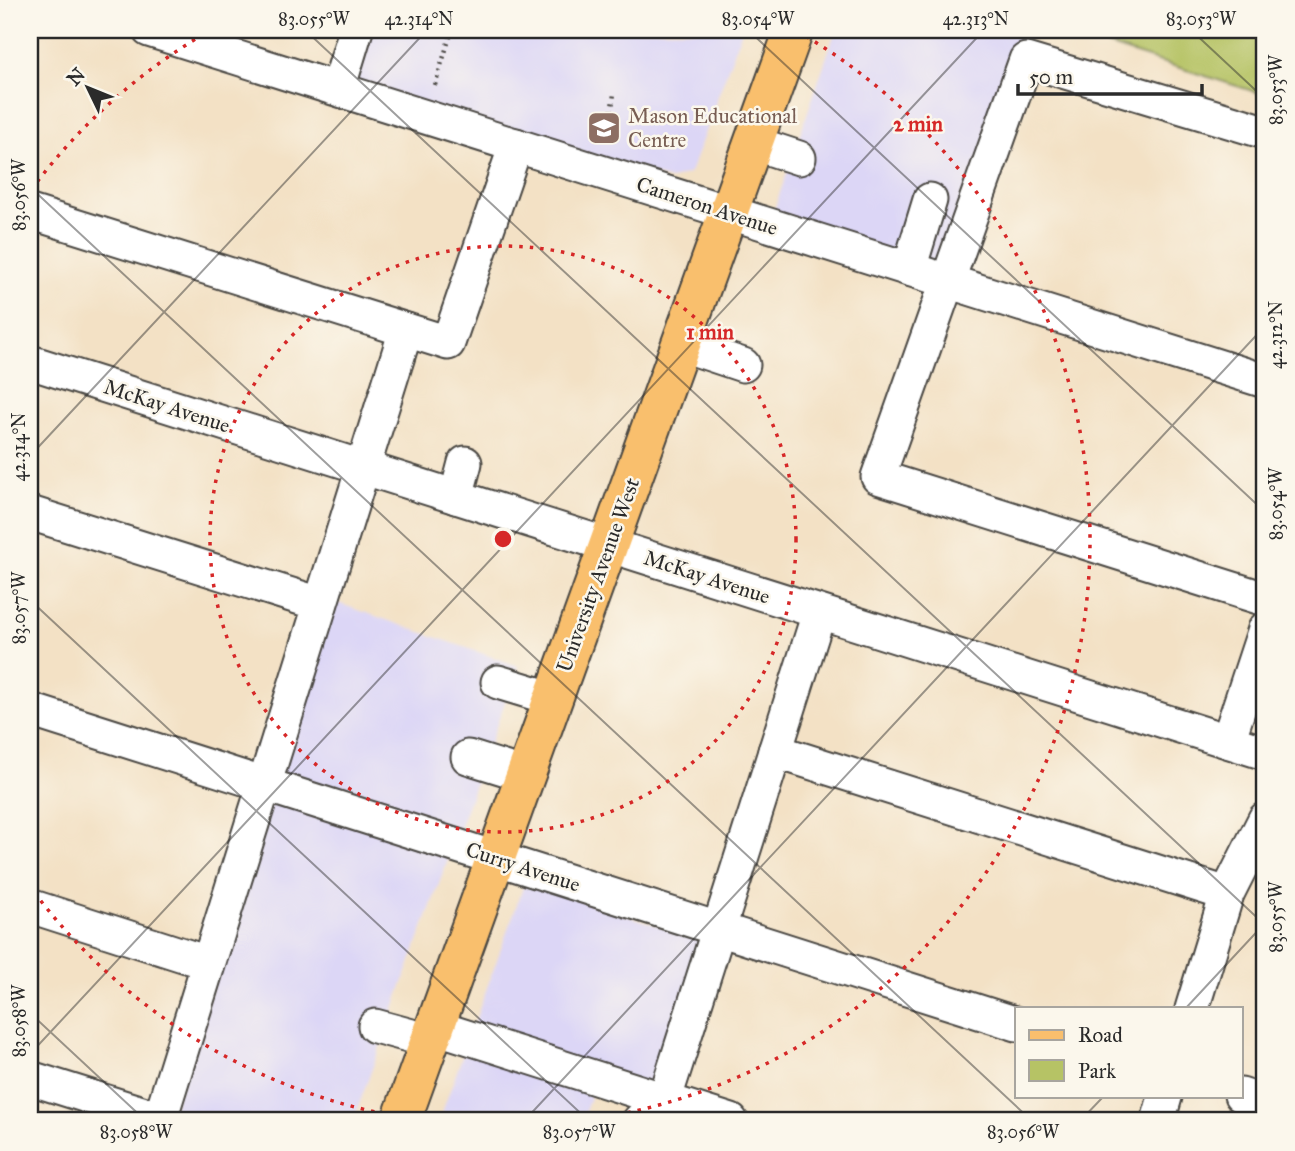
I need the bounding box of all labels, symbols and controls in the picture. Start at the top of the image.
text: 83.055°W [278,8,351,30]
text: 42.314°N [384,8,454,30]
text: 83.054°W [722,8,795,30]
text: 42.313°N [943,8,1009,30]
text: 83.053°W [1166,8,1237,30]
north arrow [52,52,122,122]
scale bar [1018,52,1202,96]
text: 83.053°W [1265,54,1287,125]
text: N [62,63,90,90]
text: 50 m [1029,64,1074,90]
place label: Mason Educational Centre [628,103,797,153]
school or university icon: Mason Educational Centre [585,109,623,147]
text: 2 min [893,111,943,137]
text: 83.056°W [8,158,30,231]
street label: Cameron Avenue [633,171,781,241]
text: 42.312°N [1265,301,1287,369]
text: 1 min [686,319,734,345]
street label: McKay Avenue [101,373,234,439]
text: 42.314°N [8,412,30,482]
text: 83.054°W [1265,467,1287,540]
street label: University Avenue West [551,474,645,676]
centre of rings [491,527,515,551]
street label: McKay Avenue [641,544,774,610]
text: 83.057°W [8,571,30,644]
street label: Curry Avenue [463,836,584,898]
text: 83.055°W [1265,880,1287,953]
text: 83.058°W [8,984,30,1057]
legend [1015,1007,1242,1098]
text: Road [1078,1022,1123,1048]
text: Park [1078,1058,1116,1084]
text: 83.058°W [100,1121,173,1143]
text: 83.057°W [543,1121,616,1143]
text: 83.056°W [987,1121,1060,1143]

